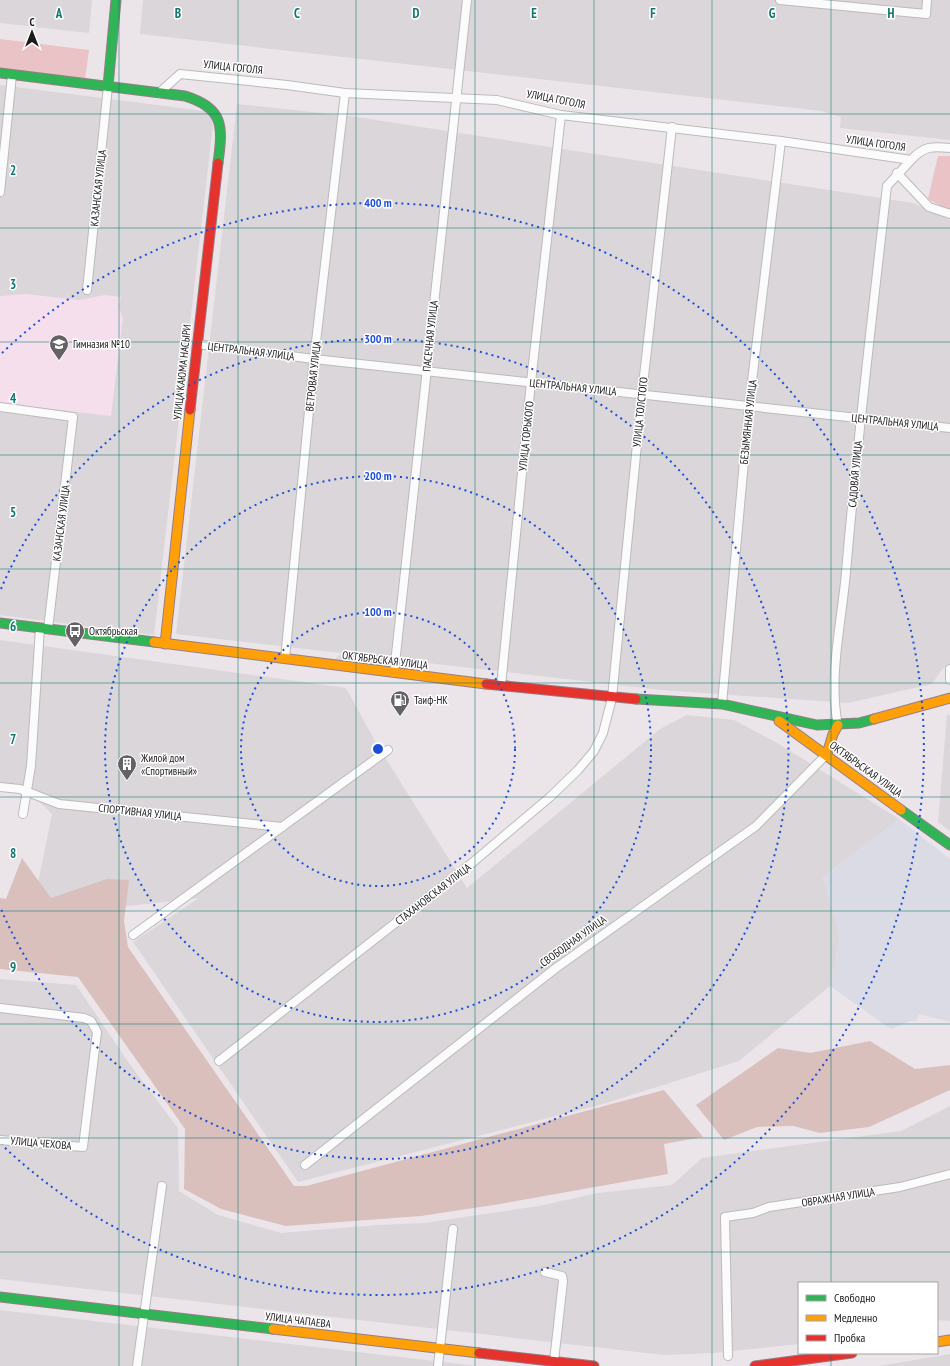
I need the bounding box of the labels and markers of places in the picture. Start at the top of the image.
school or university icon: Гимназия №10 [48,333,70,361]
place label: Гимназия №10 [73,337,130,351]
bus stop icon: Октябрьская [64,620,86,648]
place label: Октябрьская [89,624,138,638]
fuel station icon: Таиф-НК [389,689,411,717]
place label: Таиф-НК [414,693,448,707]
centre of rings [371,742,385,756]
place label: Жилой дом «Спортивный» [140,751,197,778]
building icon: Жилой дом «Спортивный» [116,753,138,781]

